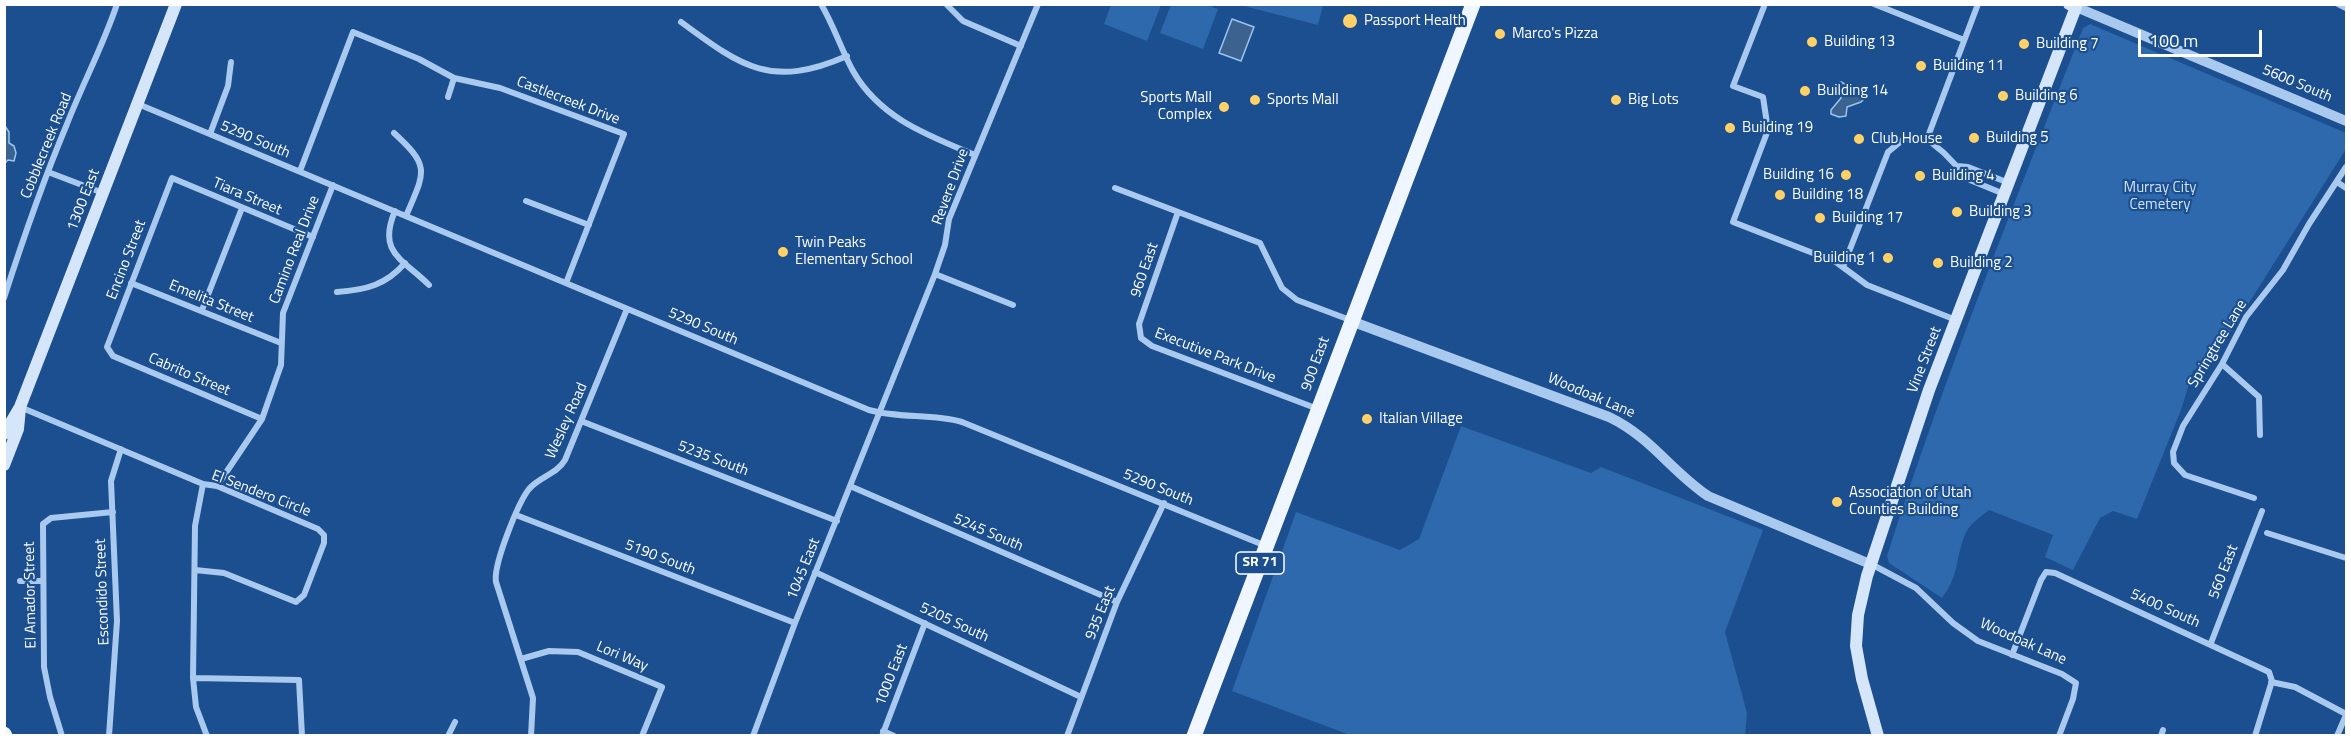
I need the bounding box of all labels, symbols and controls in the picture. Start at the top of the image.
marker: Passport Health [1341,12,1359,30]
place label: Passport Health [1364,12,1466,30]
scale bar [2141,18,2266,56]
place label: Marco's Pizza [1512,25,1598,43]
marker: Marco's Pizza [1493,27,1507,41]
text: 100 m [2149,27,2198,54]
place label: Building 13 [1824,33,1895,51]
marker: Building 13 [1805,35,1819,49]
place label: Building 7 [2036,35,2099,53]
marker: Building 7 [2017,37,2031,51]
place label: Building 11 [1933,57,2004,75]
marker: Building 11 [1914,59,1928,73]
street label: 5600 South [2259,61,2335,107]
street label: Castlecreek Drive [514,73,622,129]
place label: Building 14 [1817,82,1888,100]
marker: Building 14 [1798,84,1812,98]
place label: Building 6 [2015,87,2078,105]
place label: Sports Mall Complex [1140,89,1212,124]
marker: Building 6 [1996,89,2010,103]
street label: Cobblecreek Road [18,91,76,201]
place label: Sports Mall [1267,91,1339,109]
place label: Big Lots [1628,91,1679,109]
marker: Sports Mall [1248,93,1262,107]
marker: Big Lots [1609,93,1623,107]
marker: Sports Mall Complex [1217,100,1231,114]
street label: 5290 South [217,117,293,163]
place label: Building 19 [1742,119,1813,137]
marker: Building 19 [1723,121,1737,135]
place label: Building 5 [1986,129,2049,147]
place label: Club House [1871,130,1942,148]
marker: Building 5 [1967,131,1981,145]
marker: Club House [1852,132,1866,146]
street label: Revere Drive [929,146,973,228]
street label: 1300 East [64,166,104,234]
place label: Building 16 [1763,166,1834,184]
place label: Building 4 [1932,167,1995,185]
marker: Building 16 [1839,168,1853,182]
marker: Building 4 [1913,169,1927,183]
street label: Tiara Street [210,174,284,220]
park label: Murray City Cemetery [2124,179,2196,214]
place label: Building 18 [1792,186,1863,204]
marker: Building 18 [1773,188,1787,202]
street label: Camino Real Drive [266,193,324,307]
place label: Building 3 [1969,203,2032,221]
marker: Building 3 [1950,205,1964,219]
place label: Building 17 [1832,209,1903,227]
marker: Building 17 [1813,211,1827,225]
street label: Encino Street [104,218,150,302]
place label: Twin Peaks Elementary School [795,234,913,269]
street label: 960 East [1127,240,1163,300]
marker: Twin Peaks Elementary School [776,245,790,259]
place label: Building 1 [1813,249,1876,267]
marker: Building 1 [1881,251,1895,265]
place label: Building 2 [1950,254,2013,272]
marker: Building 2 [1931,256,1945,270]
street label: Emelita Street [166,277,256,327]
street label: Springtree Lane [2185,297,2251,391]
street label: 5290 South [665,304,741,350]
street label: Vine Street [1904,324,1946,396]
street label: Executive Park Drive [1152,325,1278,387]
street label: 900 East [1298,334,1334,394]
street label: Cabrito Street [145,350,233,400]
street label: Woodoak Lane [1545,370,1637,422]
street label: Wesley Road [542,380,592,462]
place label: Italian Village [1379,410,1463,428]
marker: Italian Village [1360,412,1374,426]
street label: 5235 South [675,437,751,481]
street label: 5290 South [1120,466,1196,510]
street label: El Sendero Circle [209,467,313,521]
place label: Association of Utah Counties Building [1849,484,1972,519]
marker: Association of Utah Counties Building [1830,495,1844,509]
street label: 5245 South [950,510,1026,556]
street label: 5190 South [622,536,698,580]
street label: 1045 East [783,536,825,602]
street label: Escondido Street [92,538,114,646]
street label: El Amador Street [21,541,41,649]
street label: 560 East [2205,542,2243,602]
road number: SR 71 [1236,552,1284,574]
street label: 935 East [1082,583,1120,643]
street label: 5400 South [2127,586,2203,632]
street label: 5205 South [917,599,991,647]
street label: Woodoak Lane [1977,615,2069,669]
street label: Lori Way [593,638,651,676]
street label: 1000 East [872,641,912,709]

